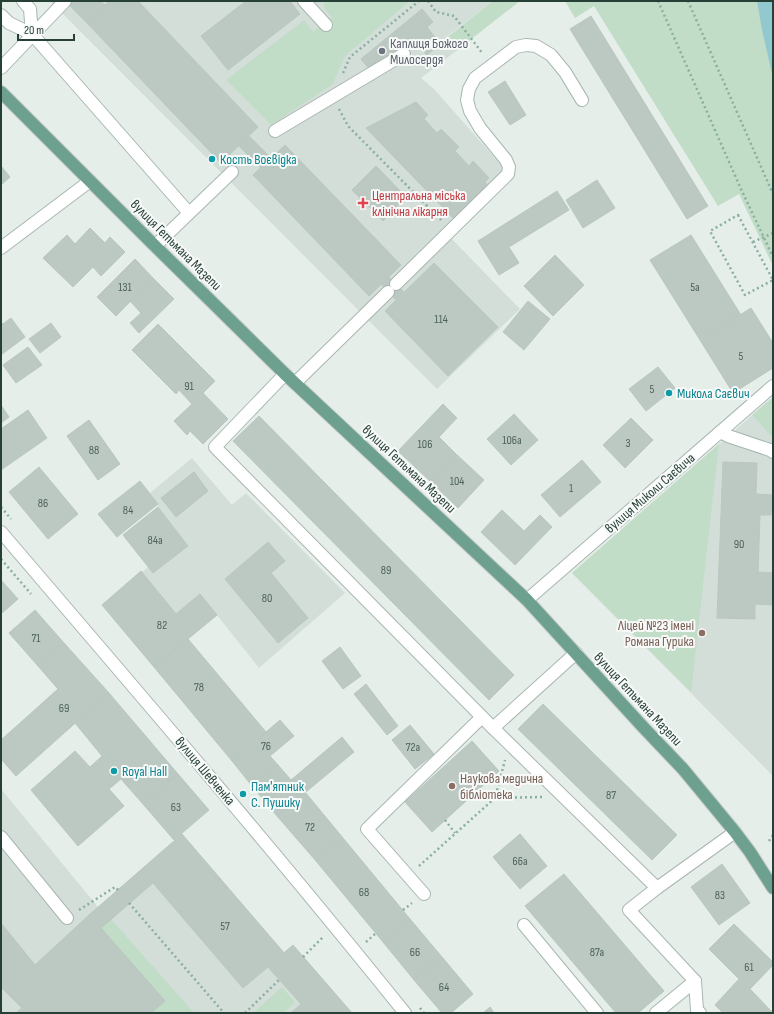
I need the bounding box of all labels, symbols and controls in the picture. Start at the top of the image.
scale bar [18,16,74,42]
text: 20 m [24,23,44,38]
place label: Каплиця Божого Милосердя [390,35,468,68]
marker: Каплиця Божого Милосердя [377,46,387,56]
place label: Кость Воєвідка [220,151,297,168]
marker: Кость Воєвідка [207,154,217,164]
place label: Центральна міська клінічна лікарня [372,187,466,220]
street label: вулиця Гетьмана Мазепи [127,196,225,294]
marker: Центральна міська клінічна лікарня [357,197,369,209]
house number: 131 [118,280,133,295]
house number: 5а [690,280,700,295]
house number: 114 [434,312,448,327]
house number: 5 [739,349,744,364]
house number: 91 [184,379,195,394]
house number: 5 [650,382,655,397]
place label: Микола Саєвич [677,385,750,402]
marker: Микола Саєвич [664,388,674,398]
street label: вулиця Гетьмана Мазепи [359,421,459,517]
house number: 106а [502,433,522,448]
house number: 3 [625,436,631,451]
house number: 106 [418,437,432,452]
house number: 88 [89,443,99,458]
street label: вулиця Миколи Саєвича [602,449,698,537]
house number: 104 [450,474,464,489]
house number: 1 [569,481,574,496]
house number: 86 [38,496,48,511]
house number: 84 [123,503,133,518]
house number: 84а [147,533,163,548]
house number: 90 [734,537,744,552]
house number: 89 [381,563,391,578]
house number: 80 [262,591,272,606]
place label: Ліцей №23 імені Романа Гурика [617,617,694,650]
house number: 82 [157,618,167,633]
marker: Ліцей №23 імені Романа Гурика [697,628,707,638]
house number: 71 [31,631,41,646]
street label: вулиця Гетьмана Мазепи [590,649,686,749]
house number: 78 [194,680,204,695]
house number: 69 [59,701,69,716]
street label: вулиця Шевченка [171,733,239,809]
house number: 76 [261,739,271,754]
house number: 72а [406,740,421,755]
place label: Royal Hall [122,763,167,780]
marker: Royal Hall [109,766,119,776]
place label: Наукова медична бібліотека [460,770,543,803]
place label: Пам'ятник С. Пушику [251,778,305,811]
marker: Наукова медична бібліотека [447,781,457,791]
house number: 87 [606,788,616,803]
marker: Пам'ятник С. Пушику [238,789,248,799]
house number: 63 [171,800,181,815]
house number: 72 [305,820,315,835]
house number: 66а [512,854,528,869]
house number: 68 [359,885,369,900]
house number: 83 [715,888,725,903]
house number: 57 [220,919,230,934]
house number: 66 [410,945,420,960]
house number: 87а [590,945,605,960]
house number: 61 [744,960,755,975]
house number: 64 [439,980,449,995]

